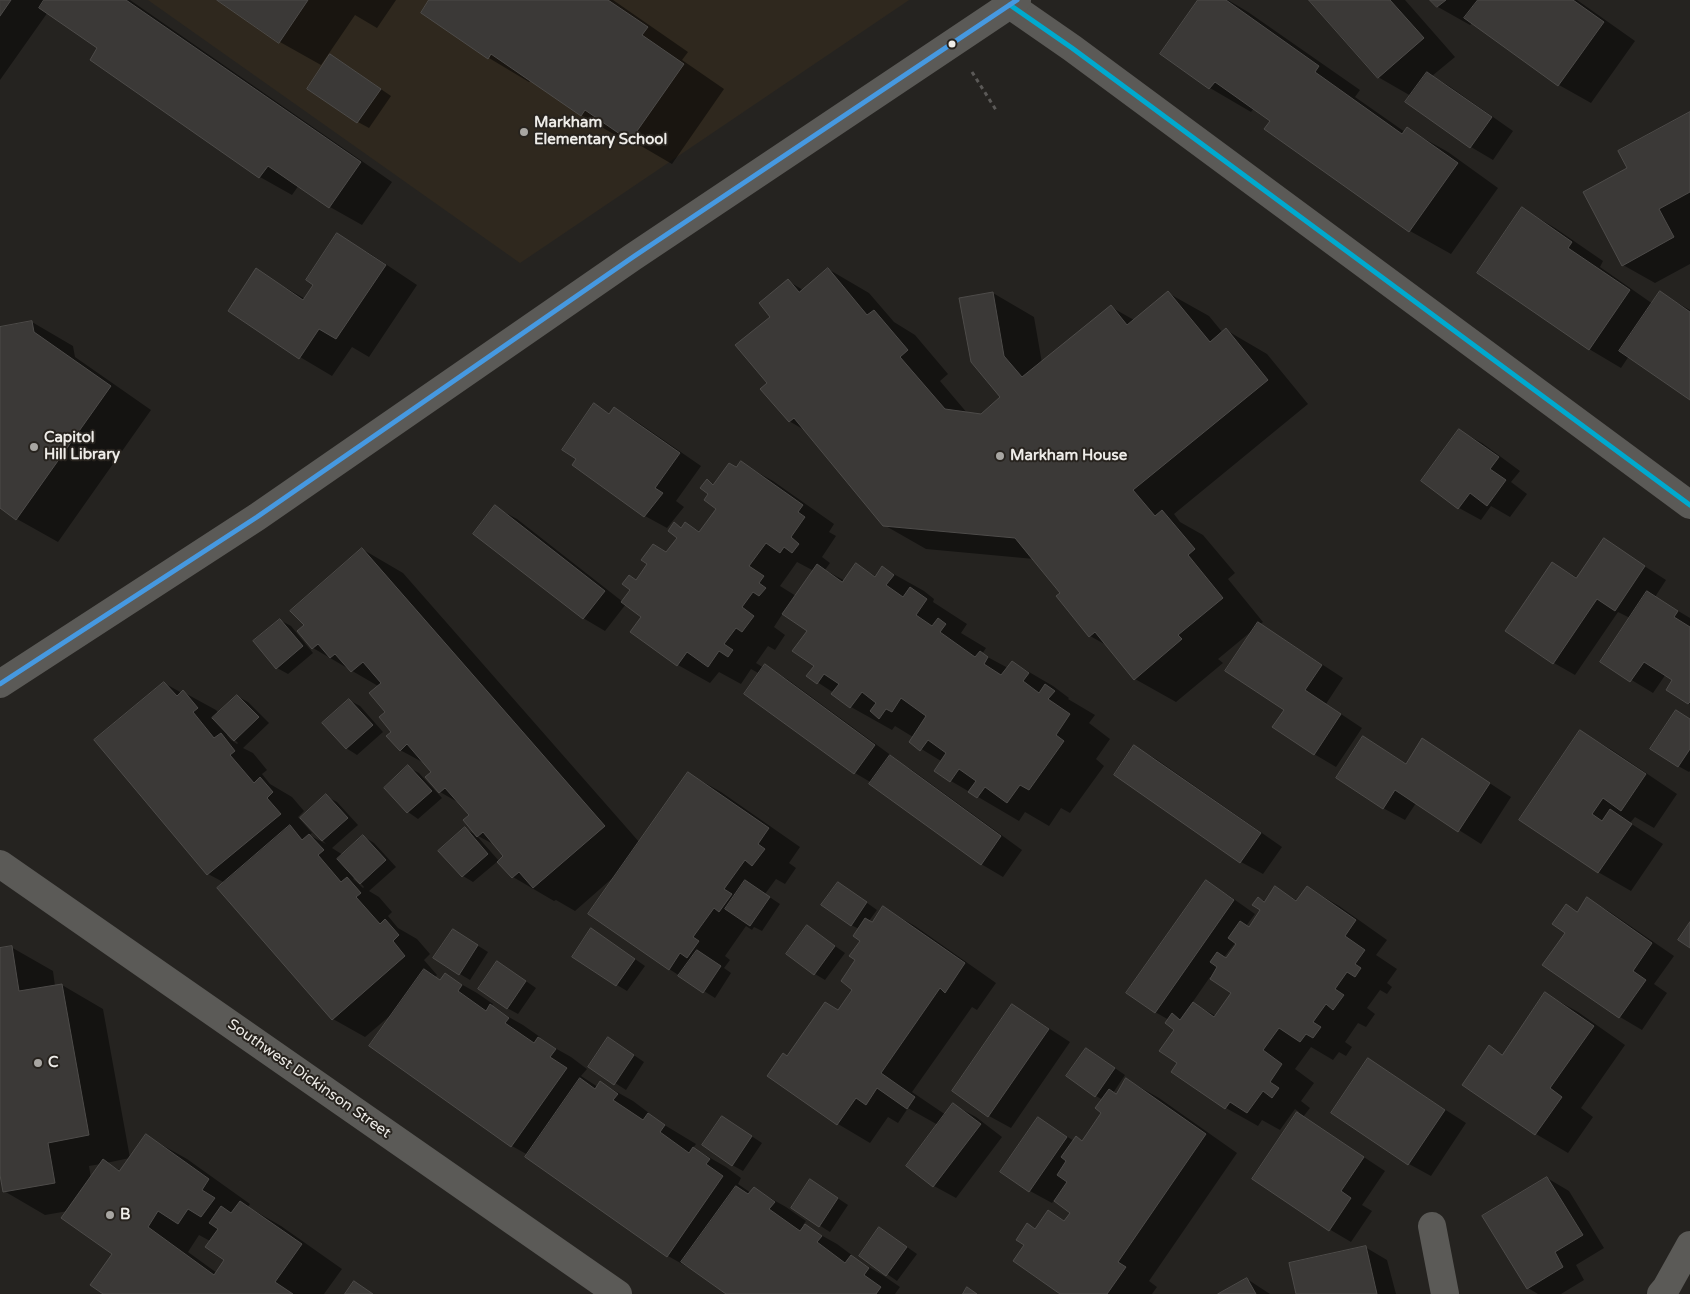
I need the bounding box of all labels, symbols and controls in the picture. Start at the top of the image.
unlabelled marker [947,39,957,49]
place label: Markham Elementary School [534,114,667,149]
marker: Markham Elementary School [518,126,530,138]
place label: Capitol Hill Library [44,429,120,464]
marker: Capitol Hill Library [28,441,40,453]
place label: Markham House [1010,447,1127,465]
marker: Markham House [994,450,1006,462]
street label: Southwest Dickinson Street [224,1016,394,1142]
place label: C [48,1054,58,1072]
marker: C [32,1057,44,1069]
place label: B [120,1206,130,1224]
marker: B [104,1209,116,1221]

